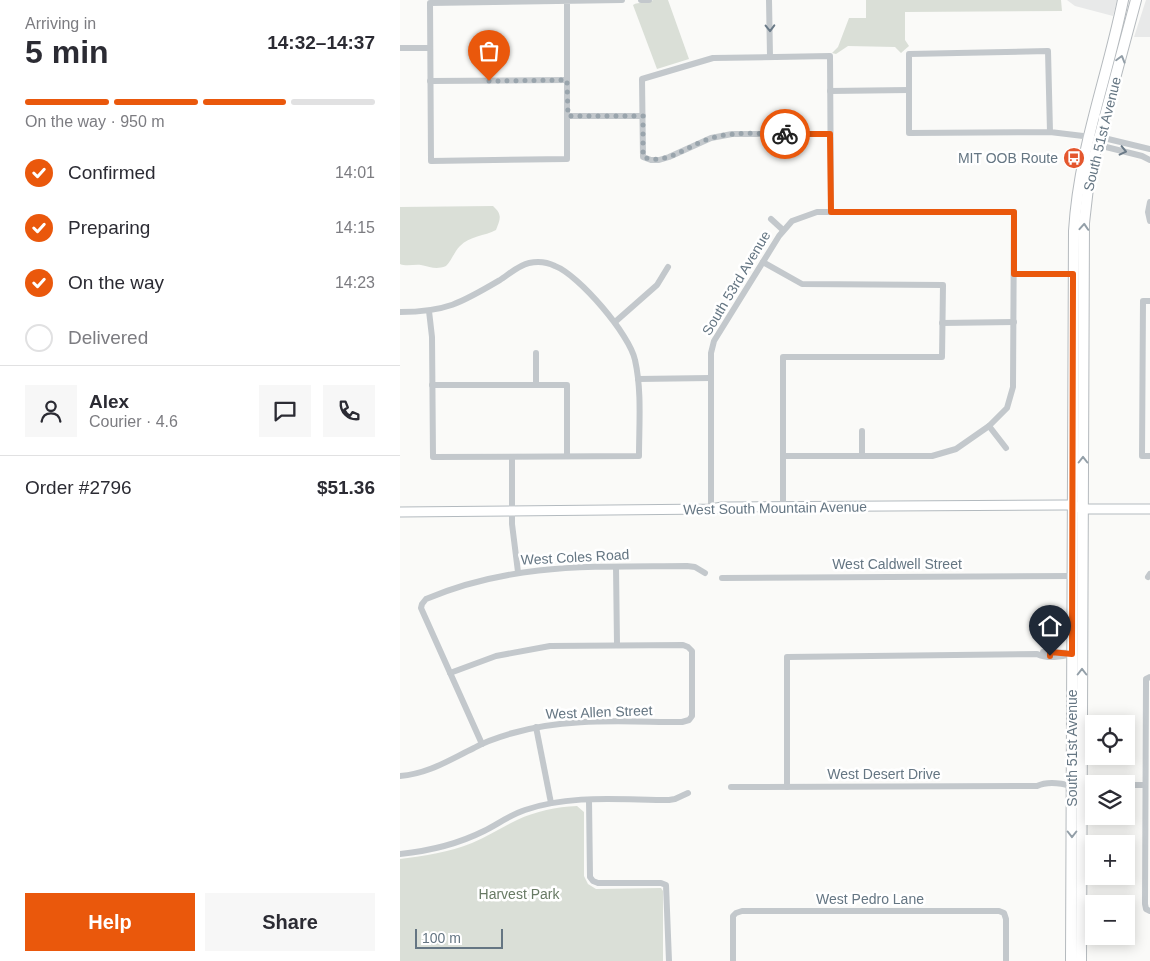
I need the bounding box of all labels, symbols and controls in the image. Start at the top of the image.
text: Arriving in [25,15,96,32]
one-way arrow [765,24,775,32]
pin [468,30,510,81]
text: 14:32–14:37 [267,32,375,53]
text: 5 min [25,34,109,70]
icon: bag [475,37,503,65]
one-way arrow [1115,54,1126,63]
street label: South 51st Avenue [1080,75,1124,193]
courier [760,109,810,159]
text: On the way · 950 m [25,113,165,130]
icon: bike [771,120,799,148]
one-way arrow [1118,145,1127,156]
bus stop icon: MIT OOB Route [1062,146,1086,170]
place label: MIT OOB Route [958,150,1058,166]
icon: check [25,159,53,187]
text: Confirmed [68,162,156,183]
text: 14:01 [335,164,375,181]
icon: check [25,214,53,242]
text: Preparing [68,217,150,238]
text: 14:15 [335,219,375,236]
one-way arrow [1079,222,1090,230]
street label: South 53rd Avenue [699,228,774,338]
icon: check [25,269,53,297]
text: On the way [68,272,164,293]
text: 14:23 [335,274,375,291]
text: Delivered [68,327,148,348]
button: person [25,385,77,437]
button: chat [259,385,311,437]
button: phone [323,385,375,437]
text: Alex [89,391,129,412]
text: Courier · 4.6 [89,413,178,430]
one-way arrow [1078,456,1088,464]
text: Order #2796 [25,477,132,498]
text: $51.36 [317,477,375,498]
street label: West South Mountain Avenue [683,498,867,518]
street label: West Coles Road [520,546,630,568]
street label: West Caldwell Street [832,556,962,572]
pin [1029,605,1071,656]
icon: home [1036,612,1064,640]
one-way arrow [1077,668,1087,676]
street label: South 51st Avenue [1064,689,1080,807]
street label: West Allen Street [545,702,653,722]
map controls [1085,715,1135,945]
button: locate [1085,715,1135,765]
street label: West Desert Drive [827,766,941,782]
button: layers [1085,775,1135,825]
one-way arrow [1067,831,1077,839]
button: + [1085,835,1135,885]
park label: Harvest Park [479,886,560,902]
street label: West Pedro Lane [816,891,924,907]
button: Help [25,893,195,951]
button: Share [205,893,375,951]
button: − [1085,895,1135,945]
scale bar [415,926,502,949]
text: 100 m [422,930,461,946]

